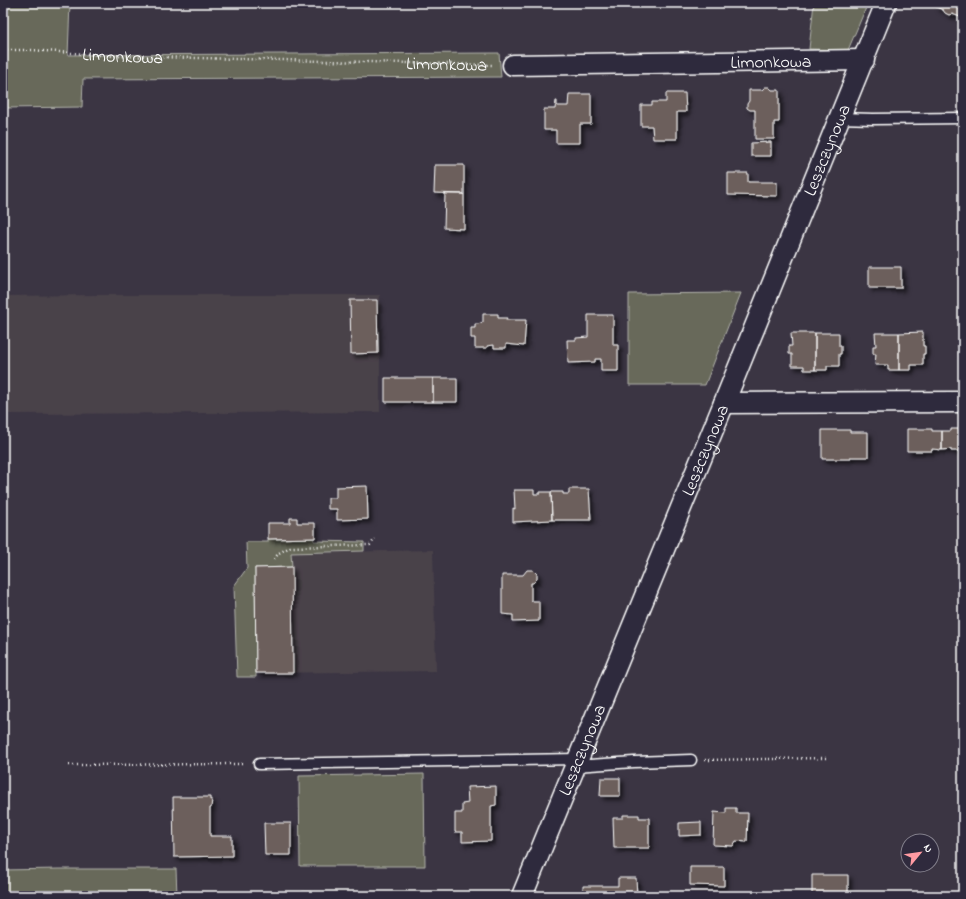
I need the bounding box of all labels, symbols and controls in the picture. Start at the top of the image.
street label: Limonkowa [81,43,164,72]
street label: Limonkowa [730,50,812,77]
street label: Limonkowa [406,52,487,80]
street label: Leszczynowa [798,101,859,200]
street label: Leszczynowa [676,401,737,500]
street label: Leszczynowa [553,701,614,800]
north arrow [900,833,940,873]
text: N [919,842,937,856]

